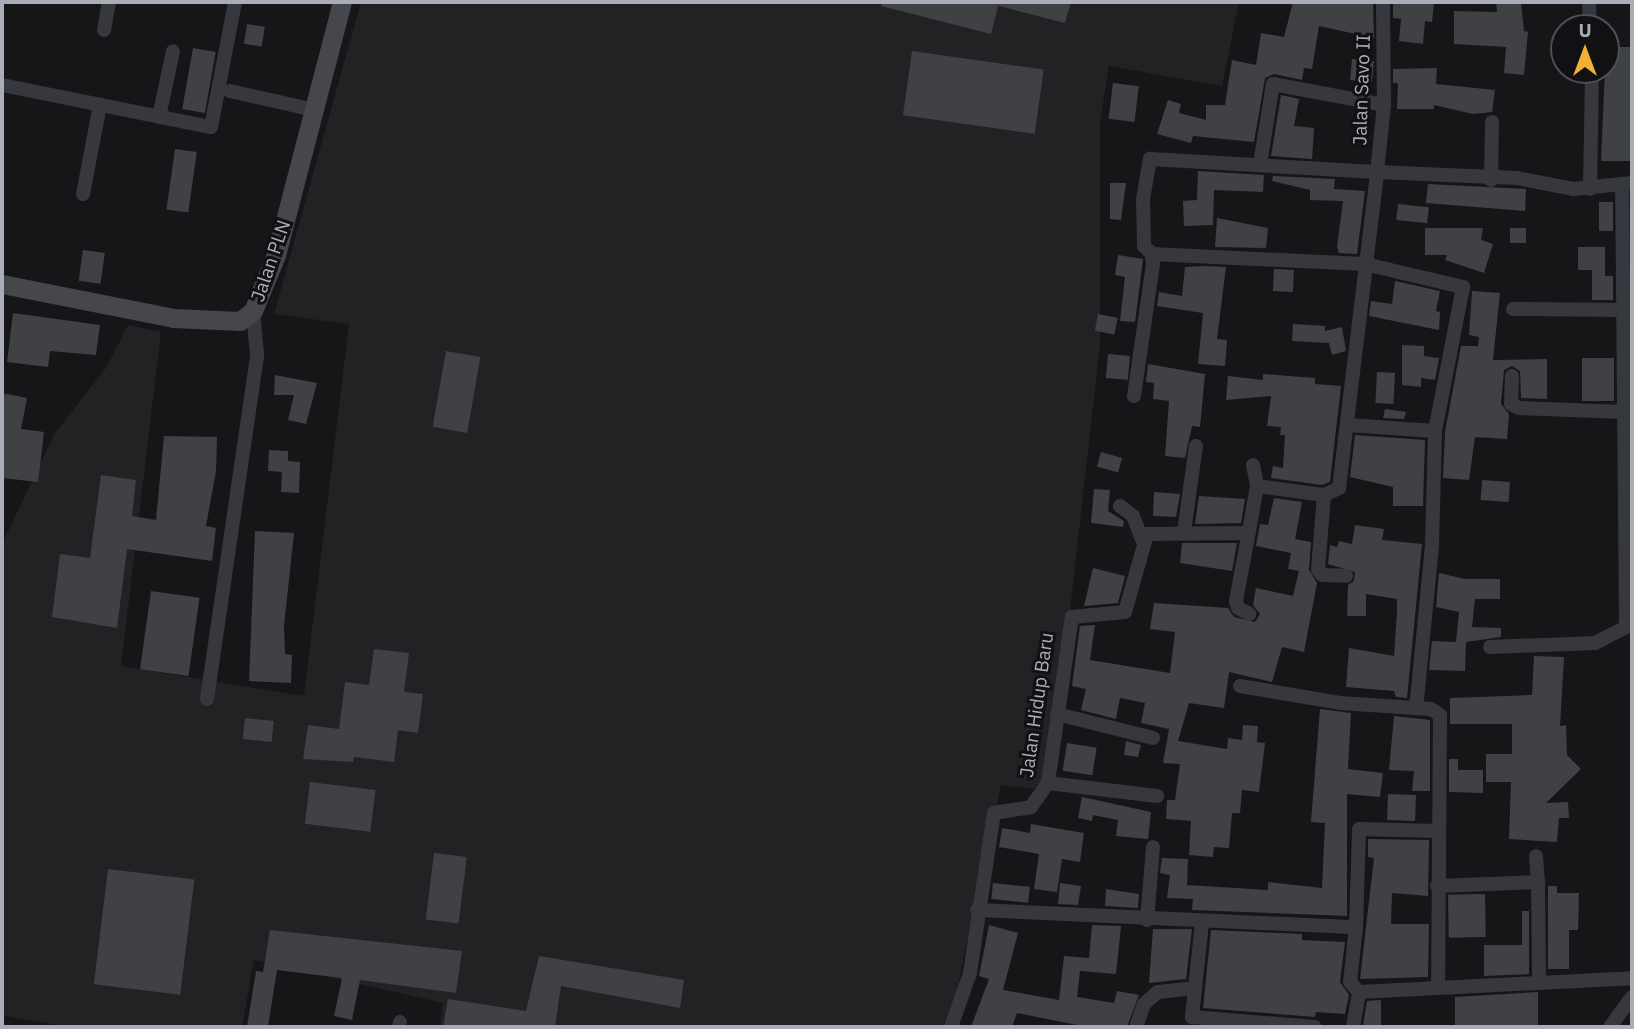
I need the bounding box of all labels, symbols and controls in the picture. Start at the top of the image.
north arrow [1550,14,1620,84]
text: U [1578,18,1592,42]
street label: Jalan Savo II [1349,34,1375,146]
street label: Jalan PLN [246,217,296,305]
street label: Jalan Hidup Baru [1016,631,1058,779]

